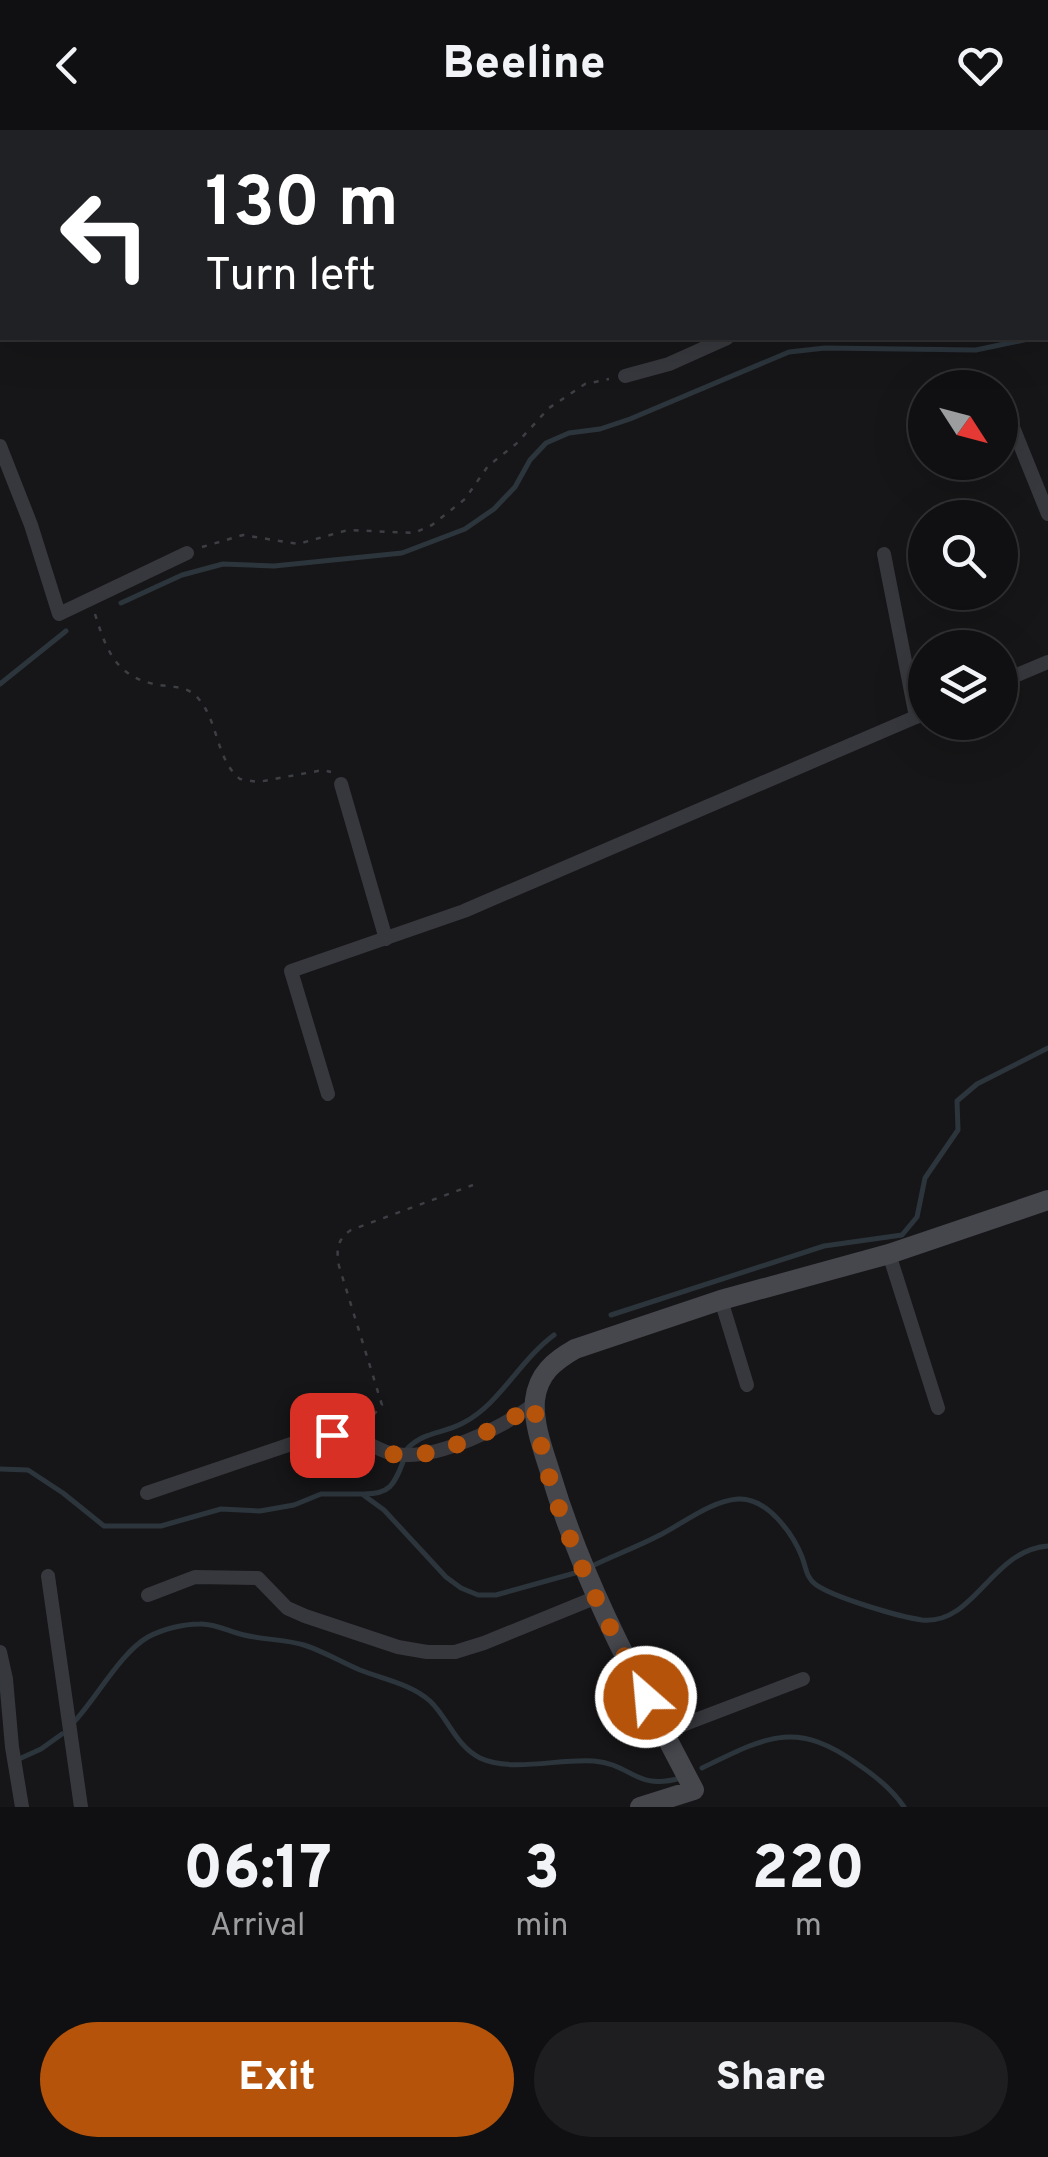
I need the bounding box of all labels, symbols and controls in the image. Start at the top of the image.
text: Beeline [443,37,605,94]
icon: back [40,38,95,93]
icon: heart [953,38,1008,93]
text: 130 m [205,162,399,251]
icon: left [40,170,170,300]
text: Turn left [205,249,376,306]
north arrow [908,370,1018,480]
map controls [908,370,1018,740]
button: search [908,500,1018,610]
button: layers [908,630,1018,740]
pin [290,1393,375,1478]
icon: arrive [305,1408,360,1463]
position arrow [594,1645,698,1749]
text: 06:17 [183,1834,332,1910]
text: 3 [524,1834,560,1910]
text: 220 [752,1834,865,1910]
text: Arrival [210,1907,305,1947]
text: min [515,1907,568,1947]
text: m [795,1907,822,1947]
button: Exit [40,2022,514,2137]
button: Share [534,2022,1008,2137]

